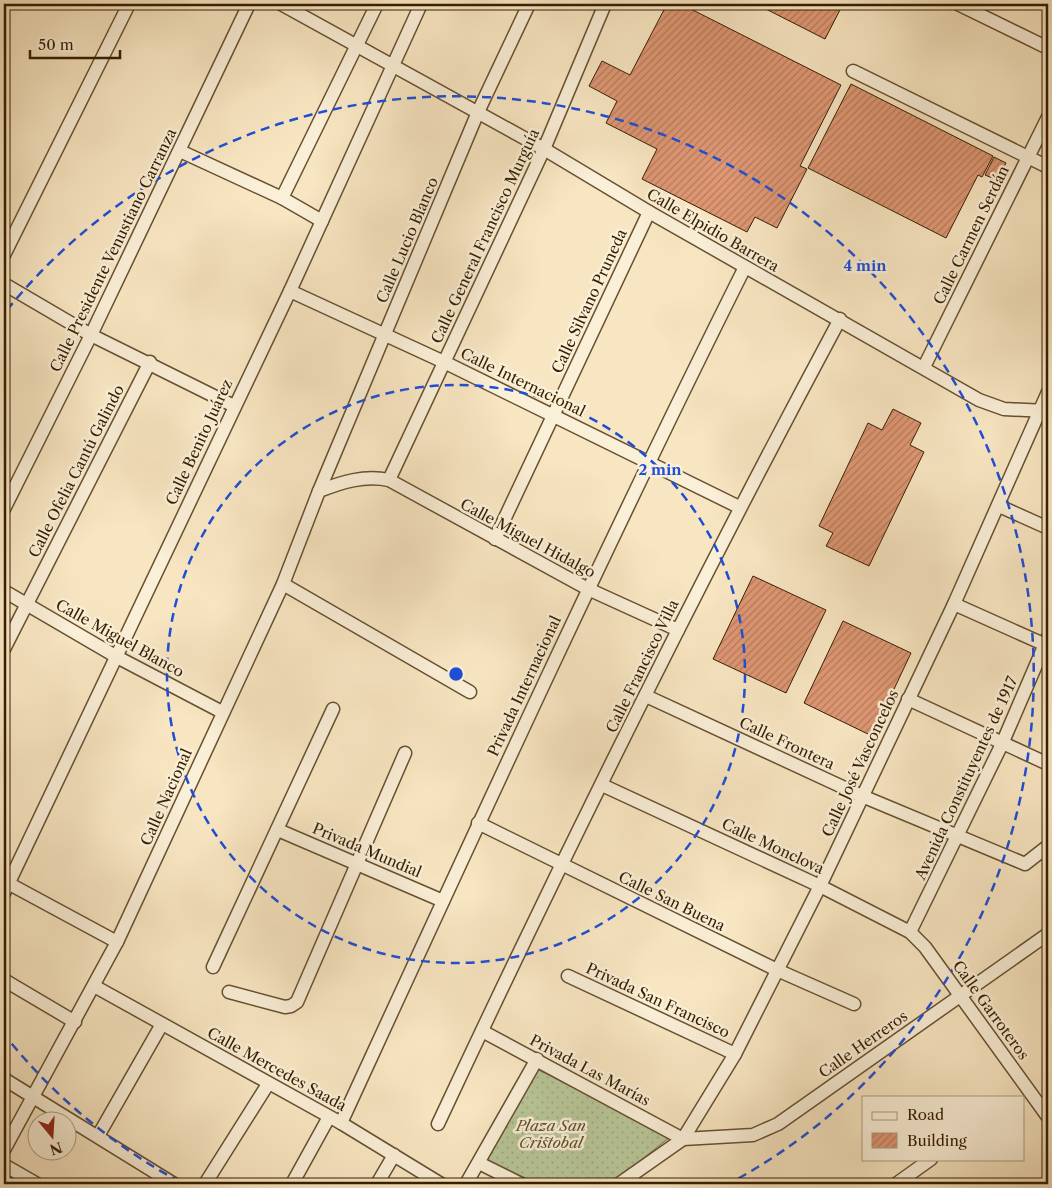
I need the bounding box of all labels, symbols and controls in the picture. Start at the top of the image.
scale bar [30,28,120,60]
text: 50 m [38,35,74,54]
street label: Calle Presidente Venustiano Carranza [46,125,180,375]
street label: Calle General Francisco Murguía [427,125,543,347]
street label: Calle Carmen Serdán [929,162,1013,308]
street label: Calle Lucio Blanco [372,174,442,306]
street label: Calle Elpidio Barrera [643,184,783,276]
street label: Calle Silvano Pruneda [547,226,631,376]
text: 4 min [843,256,887,275]
street label: Calle Internacional [457,344,589,421]
street label: Calle Benito Juárez [162,376,237,508]
street label: Calle Ofelia Cantú Galindo [24,381,128,561]
text: 2 min [638,460,682,479]
street label: Calle Miguel Hidalgo [457,494,599,582]
street label: Calle Miguel Blanco [53,595,187,681]
street label: Calle Francisco Villa [602,596,683,736]
street label: Privada Internacional [483,612,565,759]
centre of rings [447,665,465,683]
street label: Avenida Constituyentes de 1917 [910,673,1022,884]
street label: Calle José Vasconcelos [818,686,902,840]
street label: Calle Frontera [736,713,838,773]
street label: Calle Nacional [136,745,196,848]
street label: Calle Monclova [719,814,827,878]
street label: Privada Mundial [310,818,425,882]
street label: Calle San Buena [616,867,729,935]
street label: Calle Garroteros [949,957,1033,1063]
street label: Privada San Francisco [583,958,733,1042]
street label: Calle Herreros [815,1006,911,1082]
street label: Calle Mercedes Saada [204,1023,350,1115]
street label: Privada Las Marías [527,1030,653,1110]
legend [862,1096,1024,1160]
text: Road [907,1105,944,1124]
north arrow [28,1110,78,1160]
park label: Plaza San Cristobal [515,1116,586,1152]
text: Building [907,1131,967,1150]
text: N [47,1138,65,1159]

